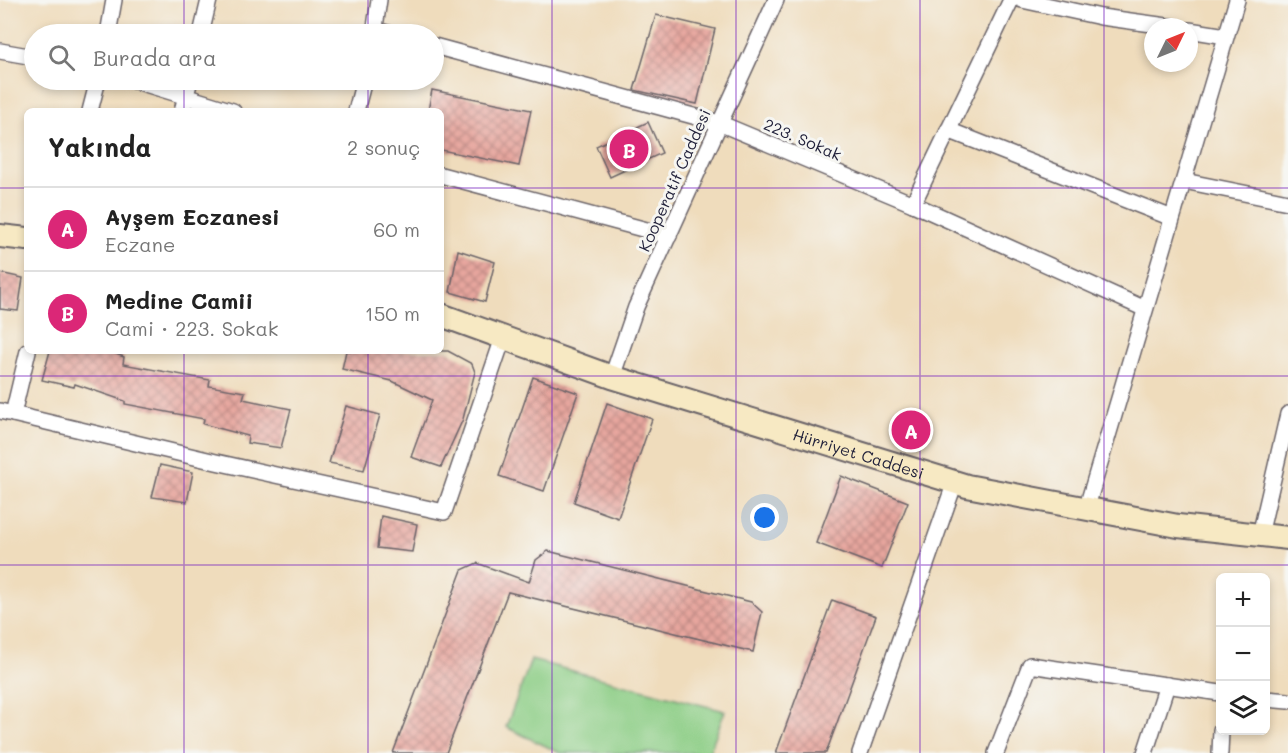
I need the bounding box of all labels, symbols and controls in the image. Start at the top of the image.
north arrow [1144,18,1198,72]
search box [24,24,444,90]
icon: search [45,41,78,74]
text: Burada ara [93,43,217,72]
street label: Kooperatif Caddesi [633,105,715,255]
street label: 223. Sokak [761,113,845,165]
pin: B [610,126,648,172]
text: Yakında [48,130,151,164]
text: 2 sonuç [347,134,420,160]
text: Ayşem Eczanesi [105,202,280,231]
text: A [61,216,74,242]
text: 60 m [373,216,420,242]
text: Eczane [105,231,175,257]
text: Medine Camii [105,286,253,315]
text: B [61,300,74,326]
text: 150 m [365,300,420,326]
text: Cami · 223. Sokak [105,315,278,341]
pin: A [892,408,930,452]
street label: Hürriyet Caddesi [791,423,927,483]
your location [750,503,779,532]
map controls [1216,573,1270,735]
button: + [1216,573,1270,627]
button: − [1216,627,1270,681]
button: layers [1216,681,1270,735]

